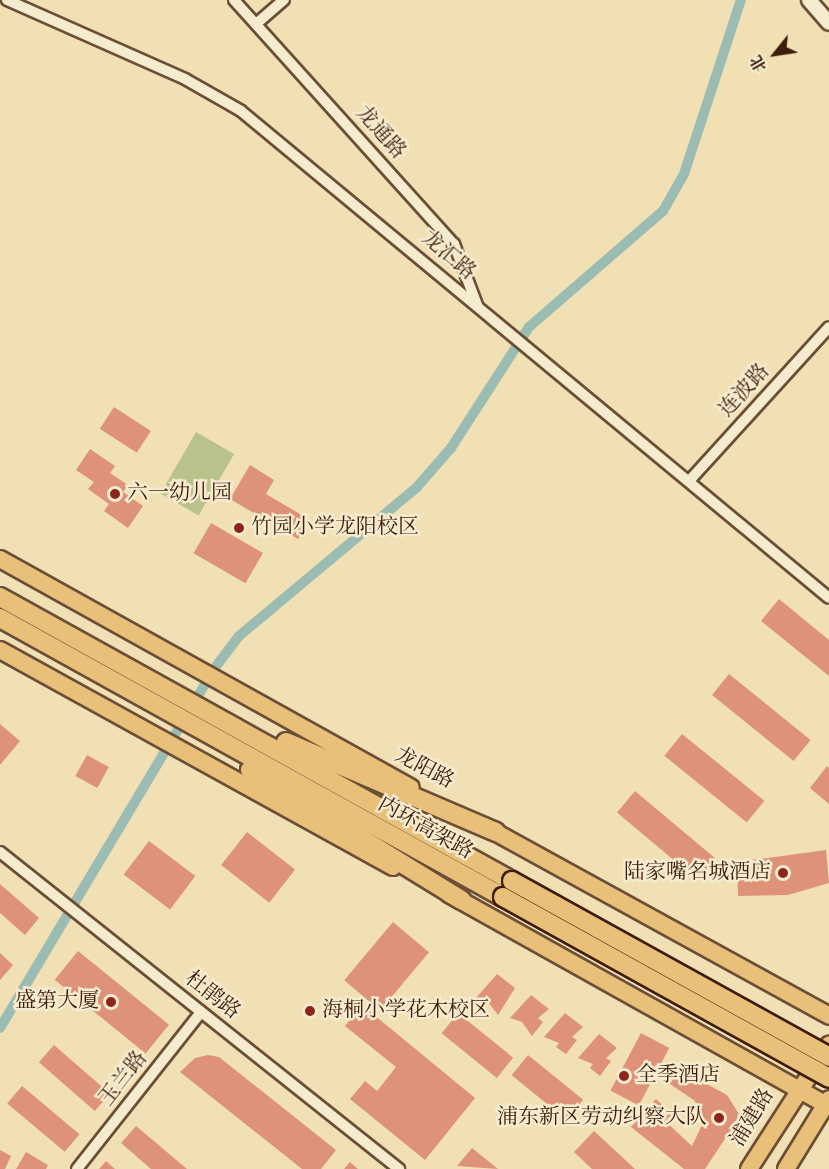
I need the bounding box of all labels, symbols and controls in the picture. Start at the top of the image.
north arrow [745,24,805,84]
text: 北 [746,51,773,75]
street label: 龙通路 [350,101,410,165]
street label: 龙汇路 [416,226,480,286]
street label: 连波路 [715,359,775,423]
place label: 六一幼儿园 [127,481,232,507]
marker: 六一幼儿园 [108,487,122,501]
place label: 竹园小学龙阳校区 [251,515,419,541]
marker: 竹园小学龙阳校区 [232,521,246,535]
street label: 龙阳路 [390,743,458,795]
street label: 内环高架路 [373,793,477,865]
place label: 陆家嘴名城酒店 [624,860,771,886]
marker: 陆家嘴名城酒店 [776,866,790,880]
street label: 杜鹃路 [179,967,245,1025]
place label: 盛第大厦 [15,989,99,1015]
marker: 盛第大厦 [104,995,118,1009]
place label: 海桐小学花木校区 [322,998,490,1024]
marker: 海桐小学花木校区 [303,1004,317,1018]
street label: 玉兰路 [95,1046,153,1112]
place label: 全季酒店 [636,1063,720,1089]
marker: 全季酒店 [617,1069,631,1083]
street label: 浦建路 [726,1085,780,1151]
place label: 浦东新区劳动纠察大队 [497,1105,707,1131]
marker: 浦东新区劳动纠察大队 [712,1111,726,1125]

